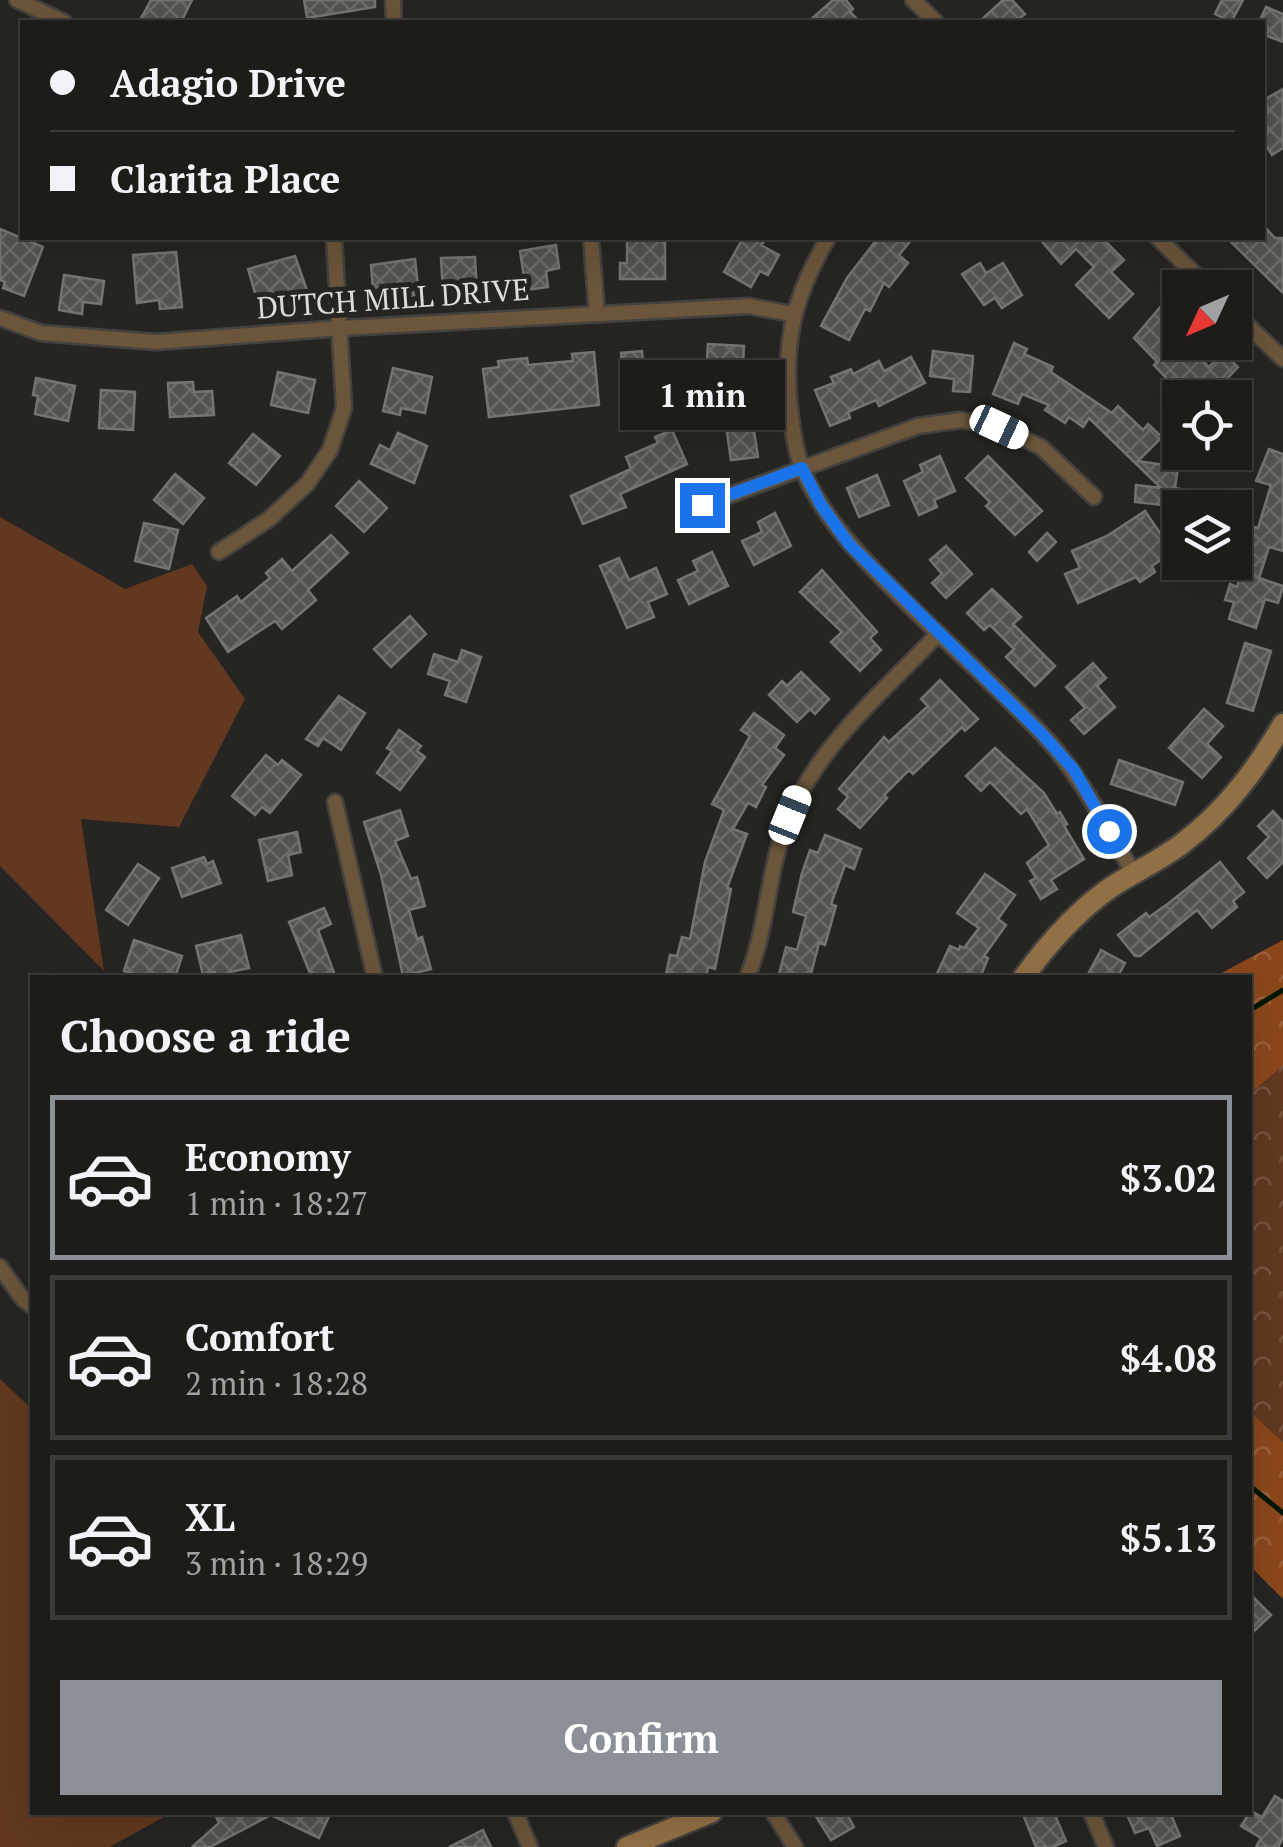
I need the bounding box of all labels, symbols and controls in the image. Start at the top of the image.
text: Adagio Drive [110,58,346,108]
text: Clarita Place [110,154,340,204]
street label: DUTCH MILL DRIVE [255,269,531,327]
north arrow [1162,270,1252,360]
map controls [1162,270,1252,580]
callout: 1 min [620,360,784,430]
text: 1 min [659,374,746,416]
button: locate [1162,380,1252,470]
car [965,401,1033,453]
route end [680,483,725,528]
button: layers [1162,490,1252,580]
car [765,782,815,848]
route start [1087,809,1132,854]
text: Choose a ride [60,1005,351,1065]
text: Economy [185,1132,351,1182]
icon: car [65,1133,155,1223]
text: $3.02 [1120,1153,1217,1203]
text: 1 min · 18:27 [185,1182,368,1224]
text: Comfort [185,1312,334,1362]
icon: car [65,1313,155,1403]
text: $4.08 [1120,1333,1217,1383]
text: 2 min · 18:28 [185,1362,368,1404]
text: XL [185,1492,235,1542]
icon: car [65,1493,155,1583]
text: $5.13 [1120,1513,1217,1563]
text: 3 min · 18:29 [185,1542,368,1584]
button: Confirm [60,1680,1222,1795]

